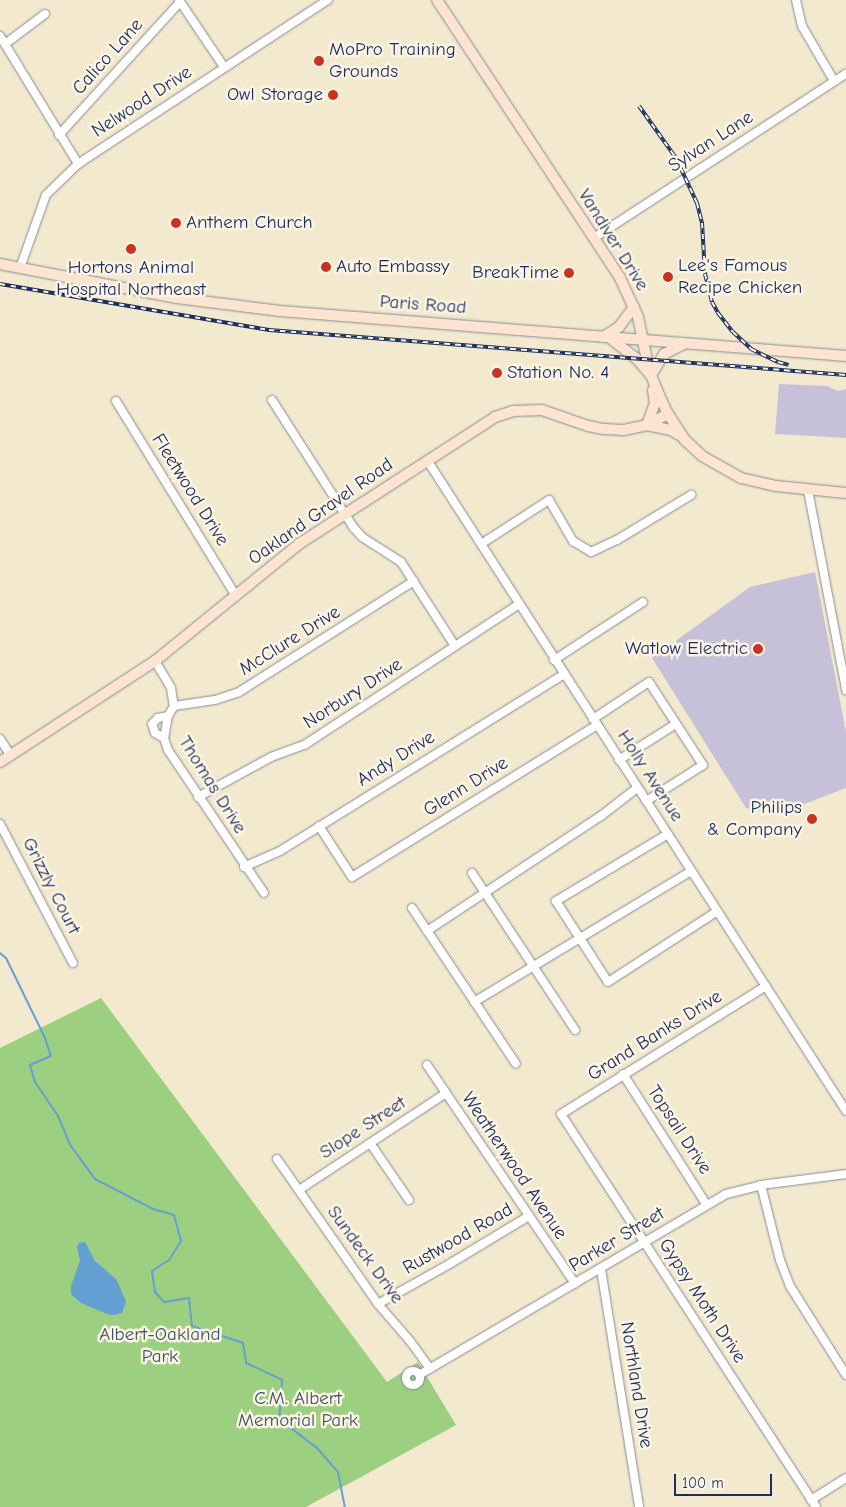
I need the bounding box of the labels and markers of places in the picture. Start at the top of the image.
place label: MoPro Training Grounds [329,39,456,83]
marker: MoPro Training Grounds [313,55,325,67]
place label: Owl Storage [227,84,323,106]
marker: Owl Storage [327,89,339,101]
place label: Anthem Church [186,212,313,234]
marker: Anthem Church [170,217,182,229]
marker: Hortons Animal Hospital Northeast [125,243,137,255]
place label: Lee's Famous Recipe Chicken [678,255,802,299]
place label: Auto Embassy [336,256,449,278]
place label: Hortons Animal Hospital Northeast [56,257,206,301]
marker: Auto Embassy [320,261,332,273]
place label: BreakTime [472,262,559,284]
marker: BreakTime [563,267,575,279]
marker: Lee's Famous Recipe Chicken [662,271,674,283]
place label: Station No. 4 [507,362,609,384]
marker: Station No. 4 [491,367,503,379]
place label: Watlow Electric [625,638,748,660]
marker: Watlow Electric [752,643,764,655]
place label: Philips & Company [707,797,802,841]
marker: Philips & Company [806,813,818,825]

